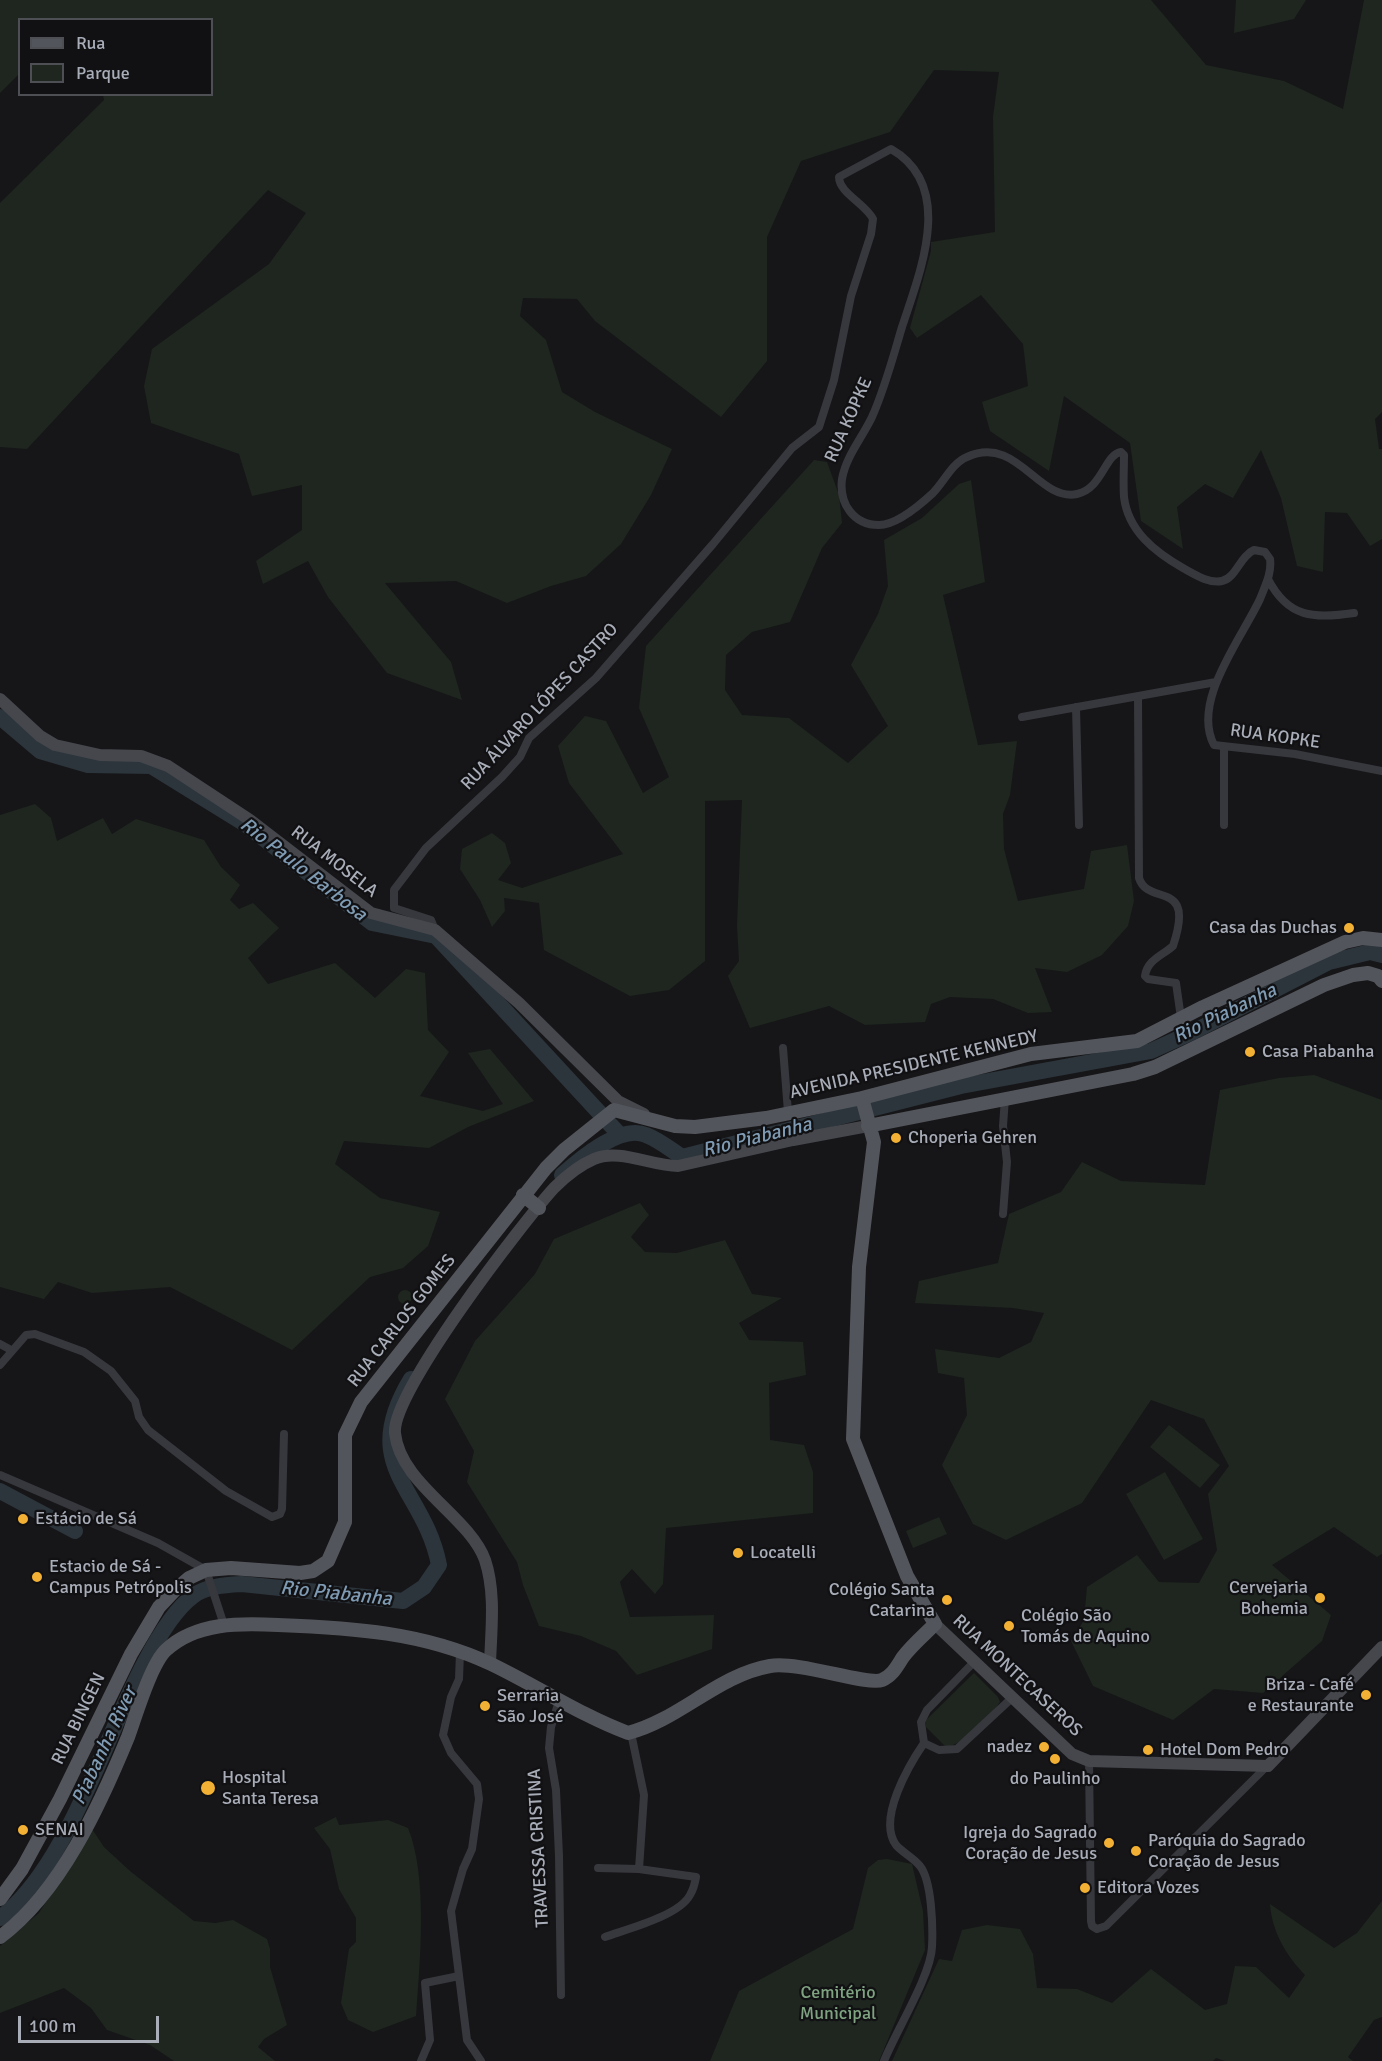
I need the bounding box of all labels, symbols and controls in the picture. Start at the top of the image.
legend [18,18,213,96]
text: Rua [76,32,105,54]
text: Parque [76,62,130,84]
street label: RUA KOPKE [821,374,877,466]
street label: RUA ÁLVARO LÓPES CASTRO [457,619,623,795]
street label: RUA KOPKE [1229,720,1321,754]
water label: Rio Paulo Barbosa [235,813,371,927]
street label: RUA MOSELA [286,821,382,903]
place label: Casa das Duchas [1209,917,1337,939]
marker: Casa das Duchas [1342,921,1356,935]
water label: Rio Piabanha [1170,979,1280,1049]
street label: AVENIDA PRESIDENTE KENNEDY [788,1026,1040,1104]
place label: Casa Piabanha [1262,1041,1374,1063]
marker: Casa Piabanha [1243,1045,1257,1059]
water label: Rio Piabanha [700,1113,814,1163]
place label: Choperia Gehren [908,1127,1037,1149]
marker: Choperia Gehren [889,1131,903,1145]
street label: RUA CARLOS GOMES [343,1250,461,1392]
place label: Estácio de Sá [35,1508,137,1530]
marker: Estácio de Sá [16,1512,30,1526]
place label: Locatelli [750,1542,816,1564]
marker: Locatelli [731,1546,745,1560]
place label: Estacio de Sá - Campus Petrópolis [49,1556,192,1598]
marker: Estacio de Sá - Campus Petrópolis [30,1570,44,1584]
water label: Rio Piabanha [279,1576,393,1612]
place label: Cervejaria Bohemia [1229,1577,1308,1620]
place label: Colégio Santa Catarina [829,1579,935,1622]
marker: Cervejaria Bohemia [1313,1591,1327,1605]
marker: Colégio Santa Catarina [940,1593,954,1607]
place label: Colégio São Tomás de Aquino [1021,1605,1150,1648]
street label: RUA MONTECASEROS [948,1610,1086,1742]
marker: Colégio São Tomás de Aquino [1002,1619,1016,1633]
street label: RUA BINGEN [47,1669,111,1769]
place label: Briza - Café e Restaurante [1248,1674,1354,1716]
water label: Piabanha River [67,1683,143,1809]
place label: Serraria São José [497,1685,564,1728]
marker: Briza - Café e Restaurante [1359,1688,1373,1702]
marker: Serraria São José [478,1699,492,1713]
place label: nadez [987,1736,1032,1758]
place label: Hotel Dom Pedro [1160,1739,1289,1761]
marker: nadez [1037,1740,1051,1754]
marker: Hotel Dom Pedro [1141,1743,1155,1757]
marker: do Paulinho [1048,1752,1062,1766]
place label: Hospital Santa Teresa [222,1767,319,1810]
street label: TRAVESSA CRISTINA [524,1768,554,1928]
place label: do Paulinho [1010,1768,1100,1790]
marker: Hospital Santa Teresa [199,1779,217,1797]
place label: SENAI [35,1819,84,1841]
place label: Igreja do Sagrado Coração de Jesus [963,1822,1097,1864]
marker: SENAI [16,1823,30,1837]
place label: Paróquia do Sagrado Coração de Jesus [1148,1830,1306,1872]
marker: Igreja do Sagrado Coração de Jesus [1102,1836,1116,1850]
marker: Paróquia do Sagrado Coração de Jesus [1129,1844,1143,1858]
place label: Editora Vozes [1097,1877,1199,1899]
marker: Editora Vozes [1078,1881,1092,1895]
park label: Cemitério Municipal [800,1982,876,2024]
scale bar [21,2004,162,2042]
text: 100 m [29,2015,76,2037]

